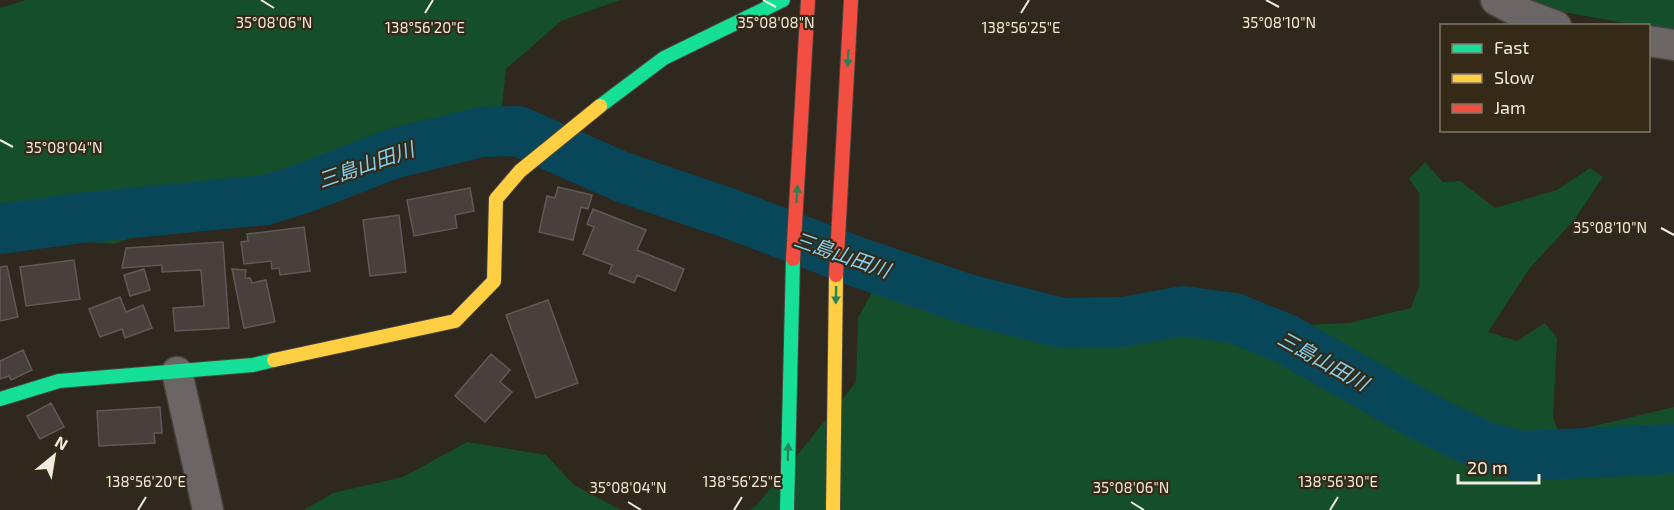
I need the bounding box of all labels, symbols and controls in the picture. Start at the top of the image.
text: 35°08'06"N [236,13,312,31]
text: 35°08'08"N [737,13,815,31]
text: 35°08'10"N [1242,13,1316,31]
text: 138°56'20"E [385,18,465,36]
text: 138°56'25"E [982,18,1060,36]
legend [1440,24,1650,132]
text: Fast [1494,36,1529,58]
one-way arrow [843,49,852,68]
text: Slow [1494,66,1535,88]
text: Jam [1494,96,1526,118]
water label: 三島山田川 [314,136,419,192]
text: 35°08'04"N [25,138,103,156]
one-way arrow [792,184,801,203]
text: 35°08'10"N [1573,218,1647,236]
water label: 三島山田川 [791,226,895,282]
one-way arrow [831,286,841,305]
water label: 三島山田川 [1274,325,1375,396]
north arrow [24,426,84,486]
text: N [52,431,72,454]
one-way arrow [784,442,793,461]
scale bar [1458,447,1539,485]
text: 20 m [1467,456,1508,478]
text: 138°56'20"E [106,472,186,490]
text: 138°56'25"E [703,472,781,490]
text: 138°56'30"E [1298,472,1378,490]
text: 35°08'04"N [589,478,667,496]
text: 35°08'06"N [1093,478,1169,496]

